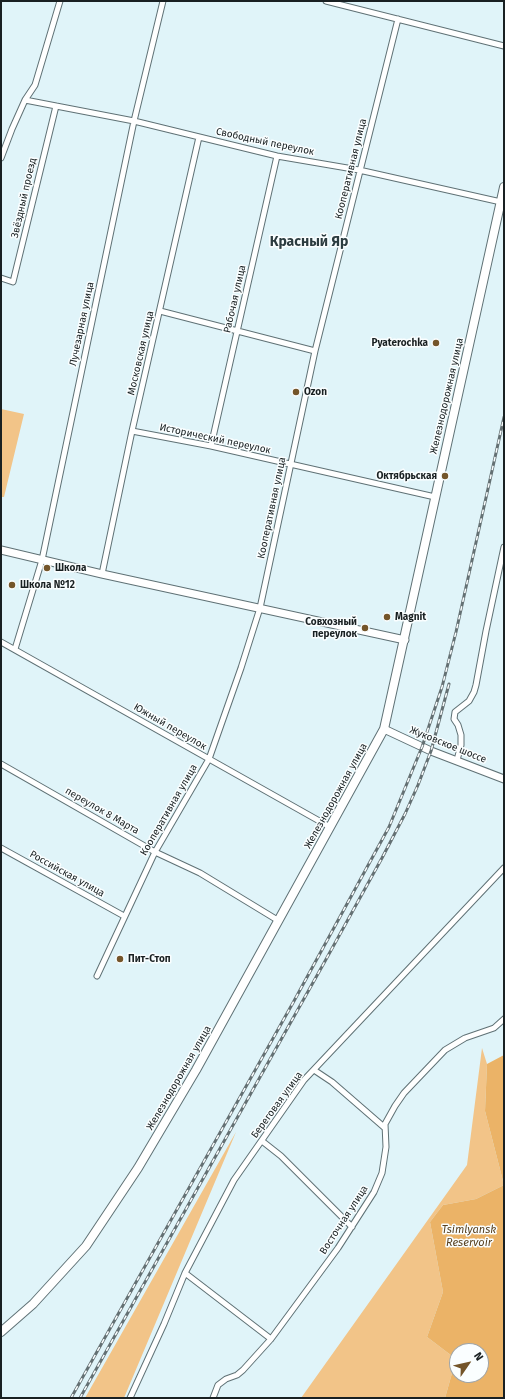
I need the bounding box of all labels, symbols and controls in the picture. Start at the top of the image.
street label: Кооперативная улица [333,117,369,221]
street label: Свободный переулок [215,126,315,158]
street label: Звёздный проезд [9,157,39,239]
district label: Красный Яр [270,234,348,250]
street label: Рабочая улица [221,264,249,334]
street label: Лучезарная улица [67,281,97,367]
street label: Московская улица [125,310,157,396]
place label: Pyaterochka [371,337,428,349]
street label: Железнодорожная улица [428,337,466,455]
marker: Pyaterochka [431,338,441,348]
place label: Ozon [304,386,327,398]
marker: Ozon [291,387,301,397]
street label: Исторический переулок [158,421,272,457]
street label: Кооперативная улица [255,456,289,560]
place label: Октябрьская [376,470,437,482]
marker: Октябрьская [440,471,450,481]
place label: Школа [55,562,86,574]
marker: Школа [42,563,52,573]
place label: Школа №12 [20,579,75,591]
marker: Школа №12 [7,580,17,590]
place label: Magnit [395,611,426,623]
marker: Magnit [382,612,392,622]
place label: Совхозный переулок [305,616,357,640]
marker: Совхозный переулок [360,623,370,633]
street label: Южный переулок [131,701,209,753]
street label: Жуковское шоссе [408,724,488,766]
street label: Железнодорожная улица [302,741,370,851]
street label: Кооперативная улица [138,762,200,858]
street label: переулок 8 Марта [63,785,141,837]
street label: Российская улица [27,848,107,900]
place label: Пит-Стоп [128,953,171,965]
marker: Пит-Стоп [115,954,125,964]
street label: Железнодорожная улица [144,1024,214,1132]
street label: Береговая улица [249,1069,305,1141]
street label: Восточная улица [317,1183,371,1257]
water label: Tsimlyansk Reservoir [442,1223,496,1249]
north arrow [449,1343,489,1383]
text: N [471,1350,486,1363]

